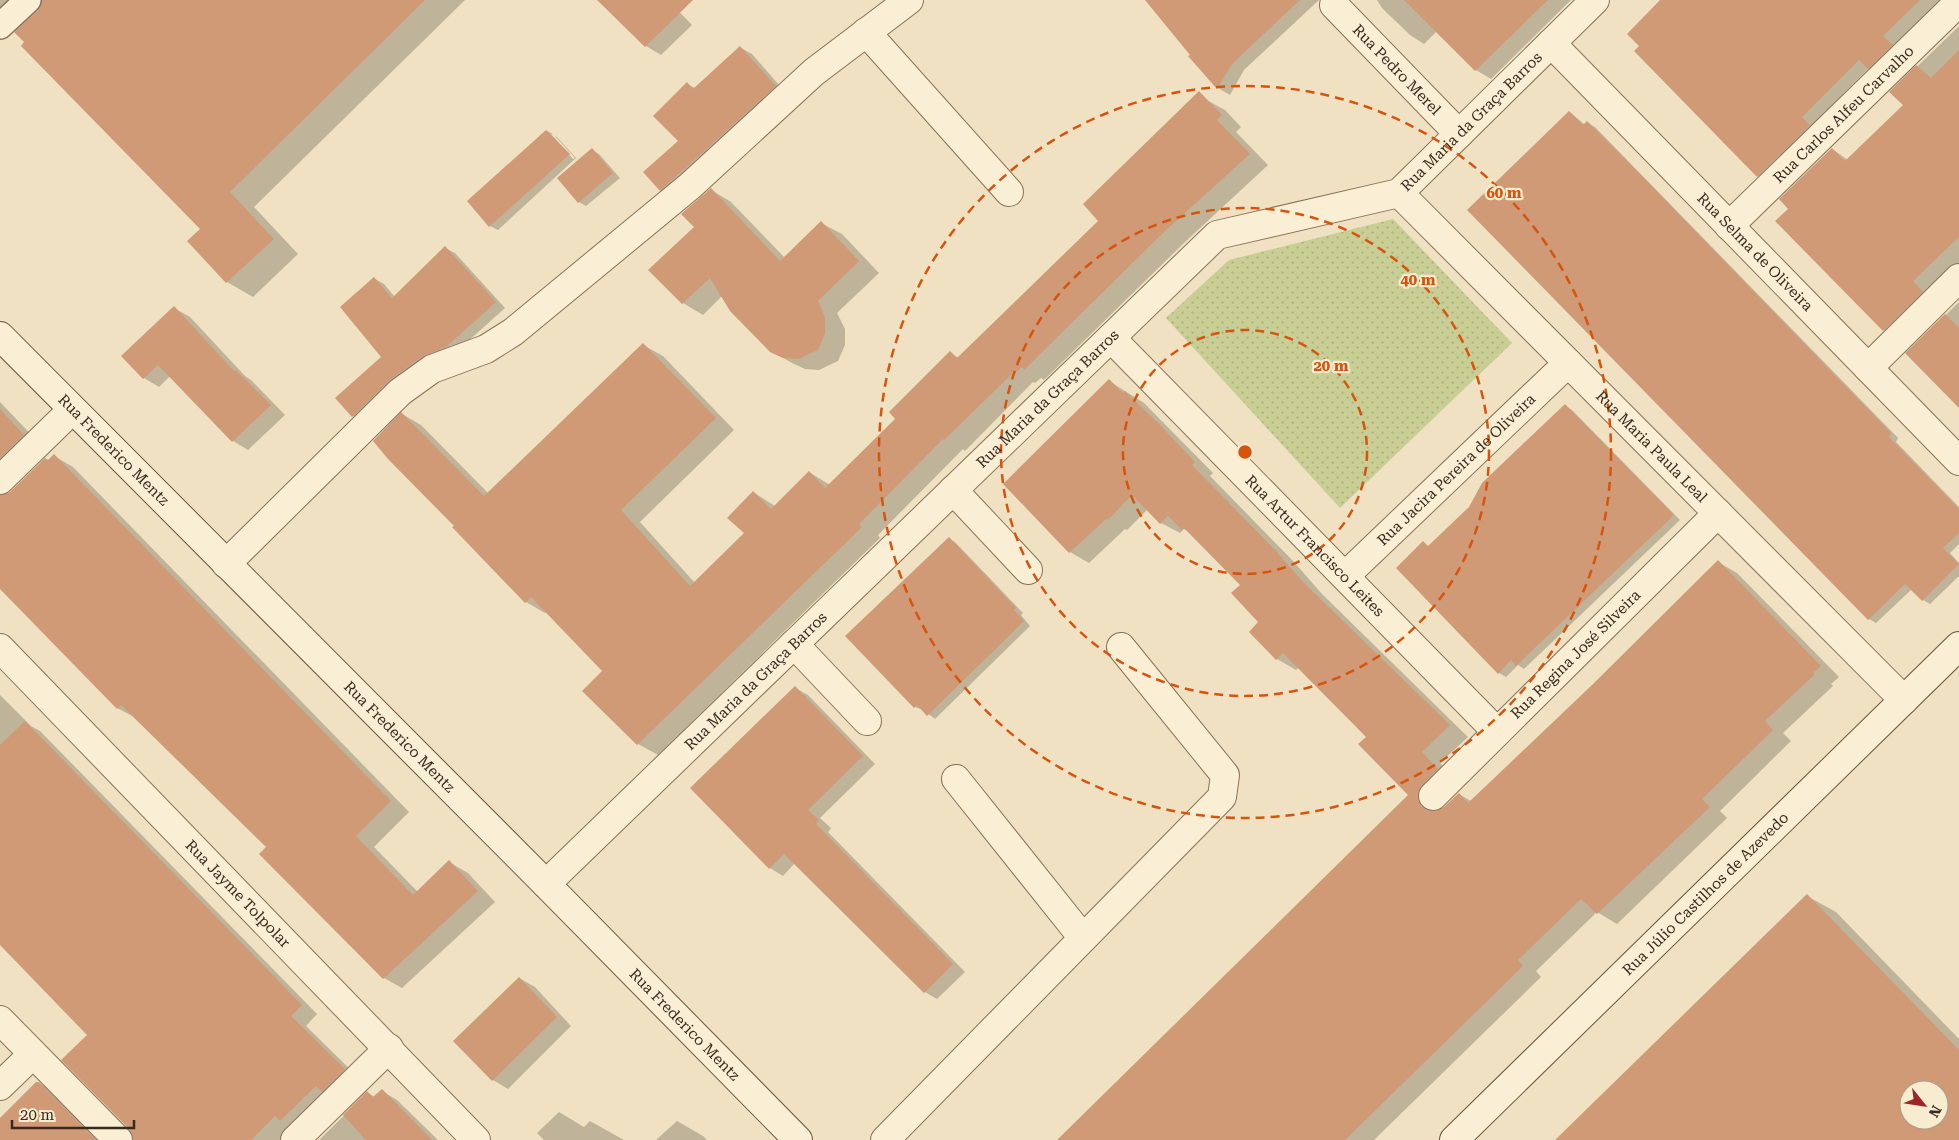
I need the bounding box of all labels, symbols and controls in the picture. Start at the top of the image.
street label: Rua Pedro Merel [1349,21,1445,119]
street label: Rua Carlos Alfeu Carvalho [1770,42,1918,187]
street label: Rua Maria da Graça Barros [1397,48,1546,195]
text: 60 m [1486,184,1522,202]
street label: Rua Selma de Oliveira [1693,189,1817,315]
text: 40 m [1400,271,1436,289]
street label: Rua Maria da Graça Barros [973,326,1123,472]
text: 20 m [1313,357,1349,375]
street label: Rua Maria Paula Leal [1592,387,1711,506]
street label: Rua Jacira Pereira de Oliveira [1374,390,1539,549]
street label: Rua Frederico Mentz [54,391,173,509]
centre of rings [1236,443,1254,461]
street label: Rua Artur Francisco Leites [1241,471,1388,620]
street label: Rua Regina José Silveira [1507,586,1644,723]
street label: Rua Maria da Graça Barros [681,608,831,754]
street label: Rua Frederico Mentz [340,678,459,796]
street label: Rua Júlio Castilhos de Azevedo [1619,809,1793,979]
street label: Rua Jayme Tolpolar [182,836,294,951]
street label: Rua Frederico Mentz [626,965,743,1084]
north arrow [1899,1080,1949,1130]
scale bar [12,1098,135,1130]
text: N [1926,1103,1945,1120]
text: 20 m [20,1106,55,1124]

